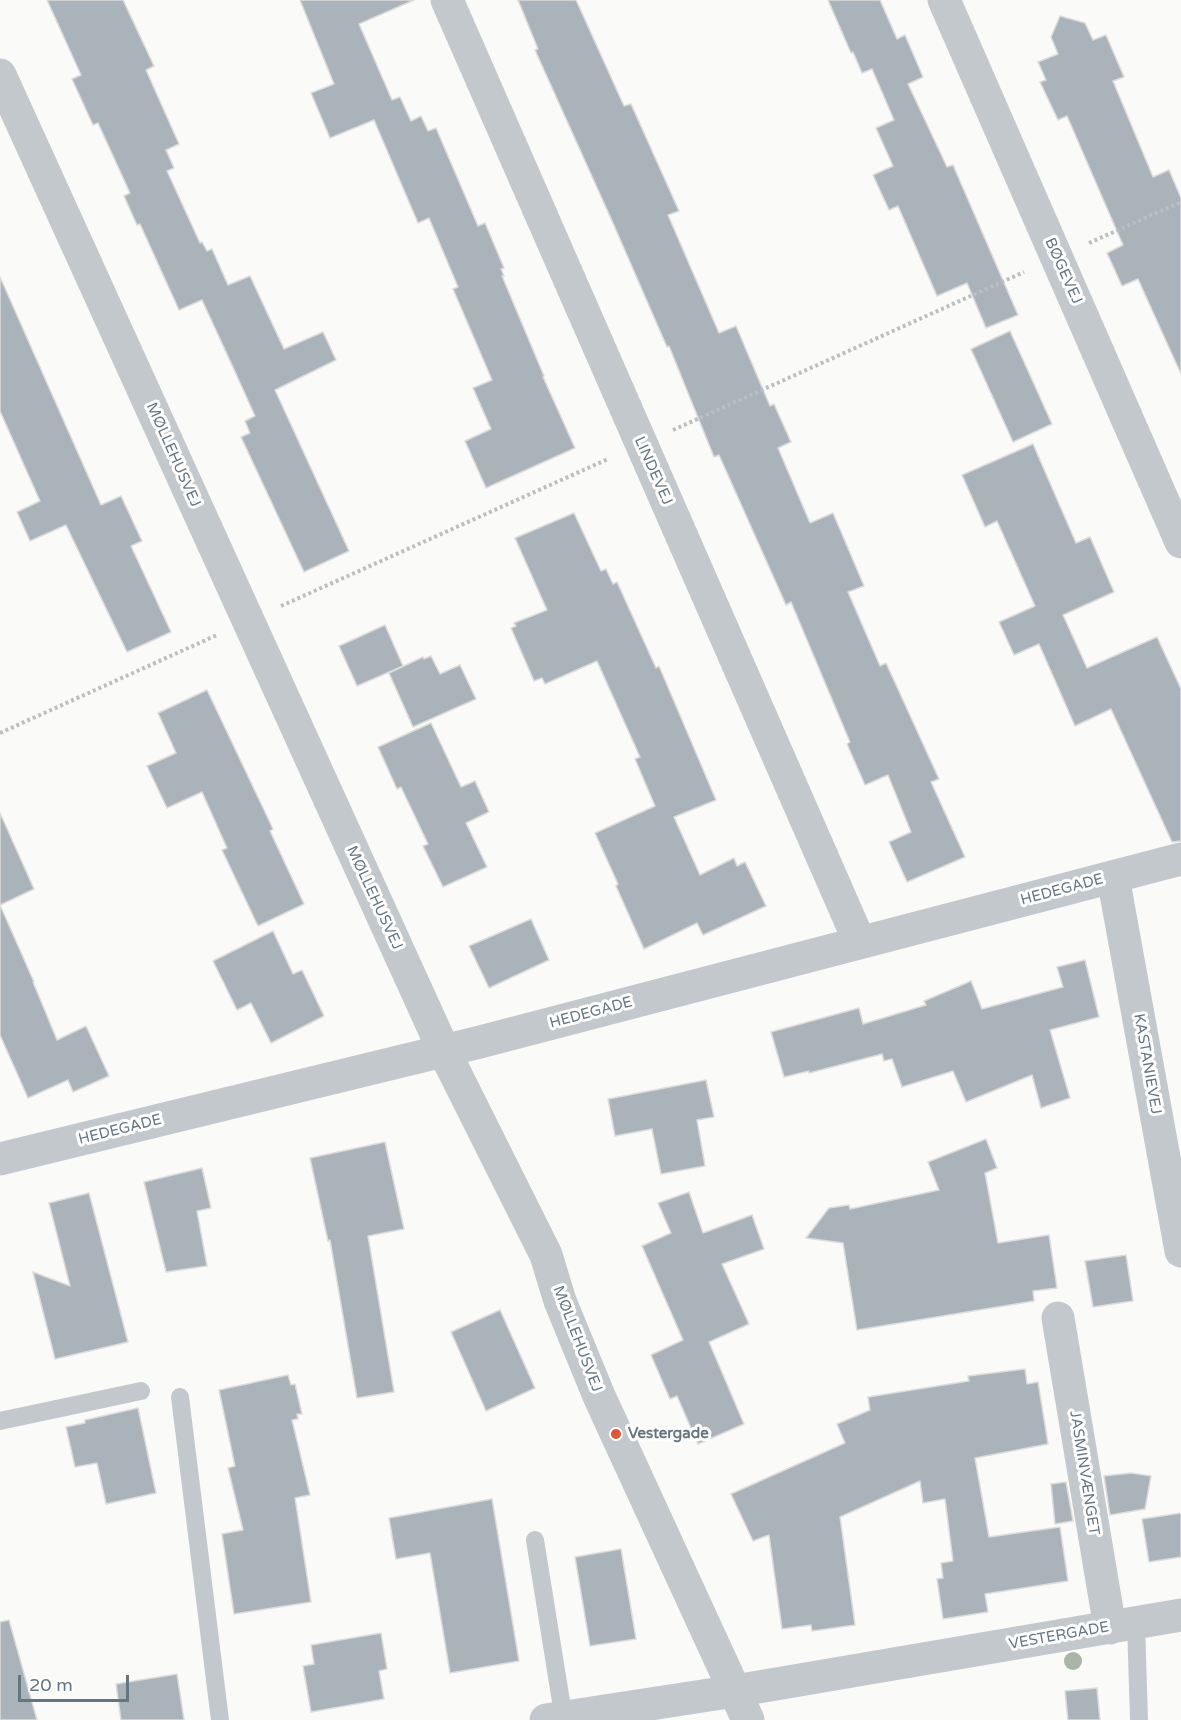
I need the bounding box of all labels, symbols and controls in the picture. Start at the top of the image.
street label: BØGEVEJ [1040,235,1086,307]
street label: MØLLEHUSVEJ [142,400,204,510]
street label: LINDEVEJ [630,434,676,508]
street label: MØLLEHUSVEJ [342,843,406,953]
street label: HEDEGADE [1019,870,1105,910]
street label: HEDEGADE [548,993,634,1033]
street label: KASTANIEVEJ [1129,1012,1165,1116]
street label: HEDEGADE [77,1111,163,1149]
street label: MØLLEHUSVEJ [548,1283,606,1395]
street label: JASMINVÆNGET [1065,1410,1103,1536]
place label: Vestergade [628,1425,709,1443]
marker: Vestergade [609,1427,623,1441]
street label: VESTERGADE [1007,1618,1111,1654]
scale bar [21,1663,132,1701]
text: 20 m [29,1674,73,1696]

